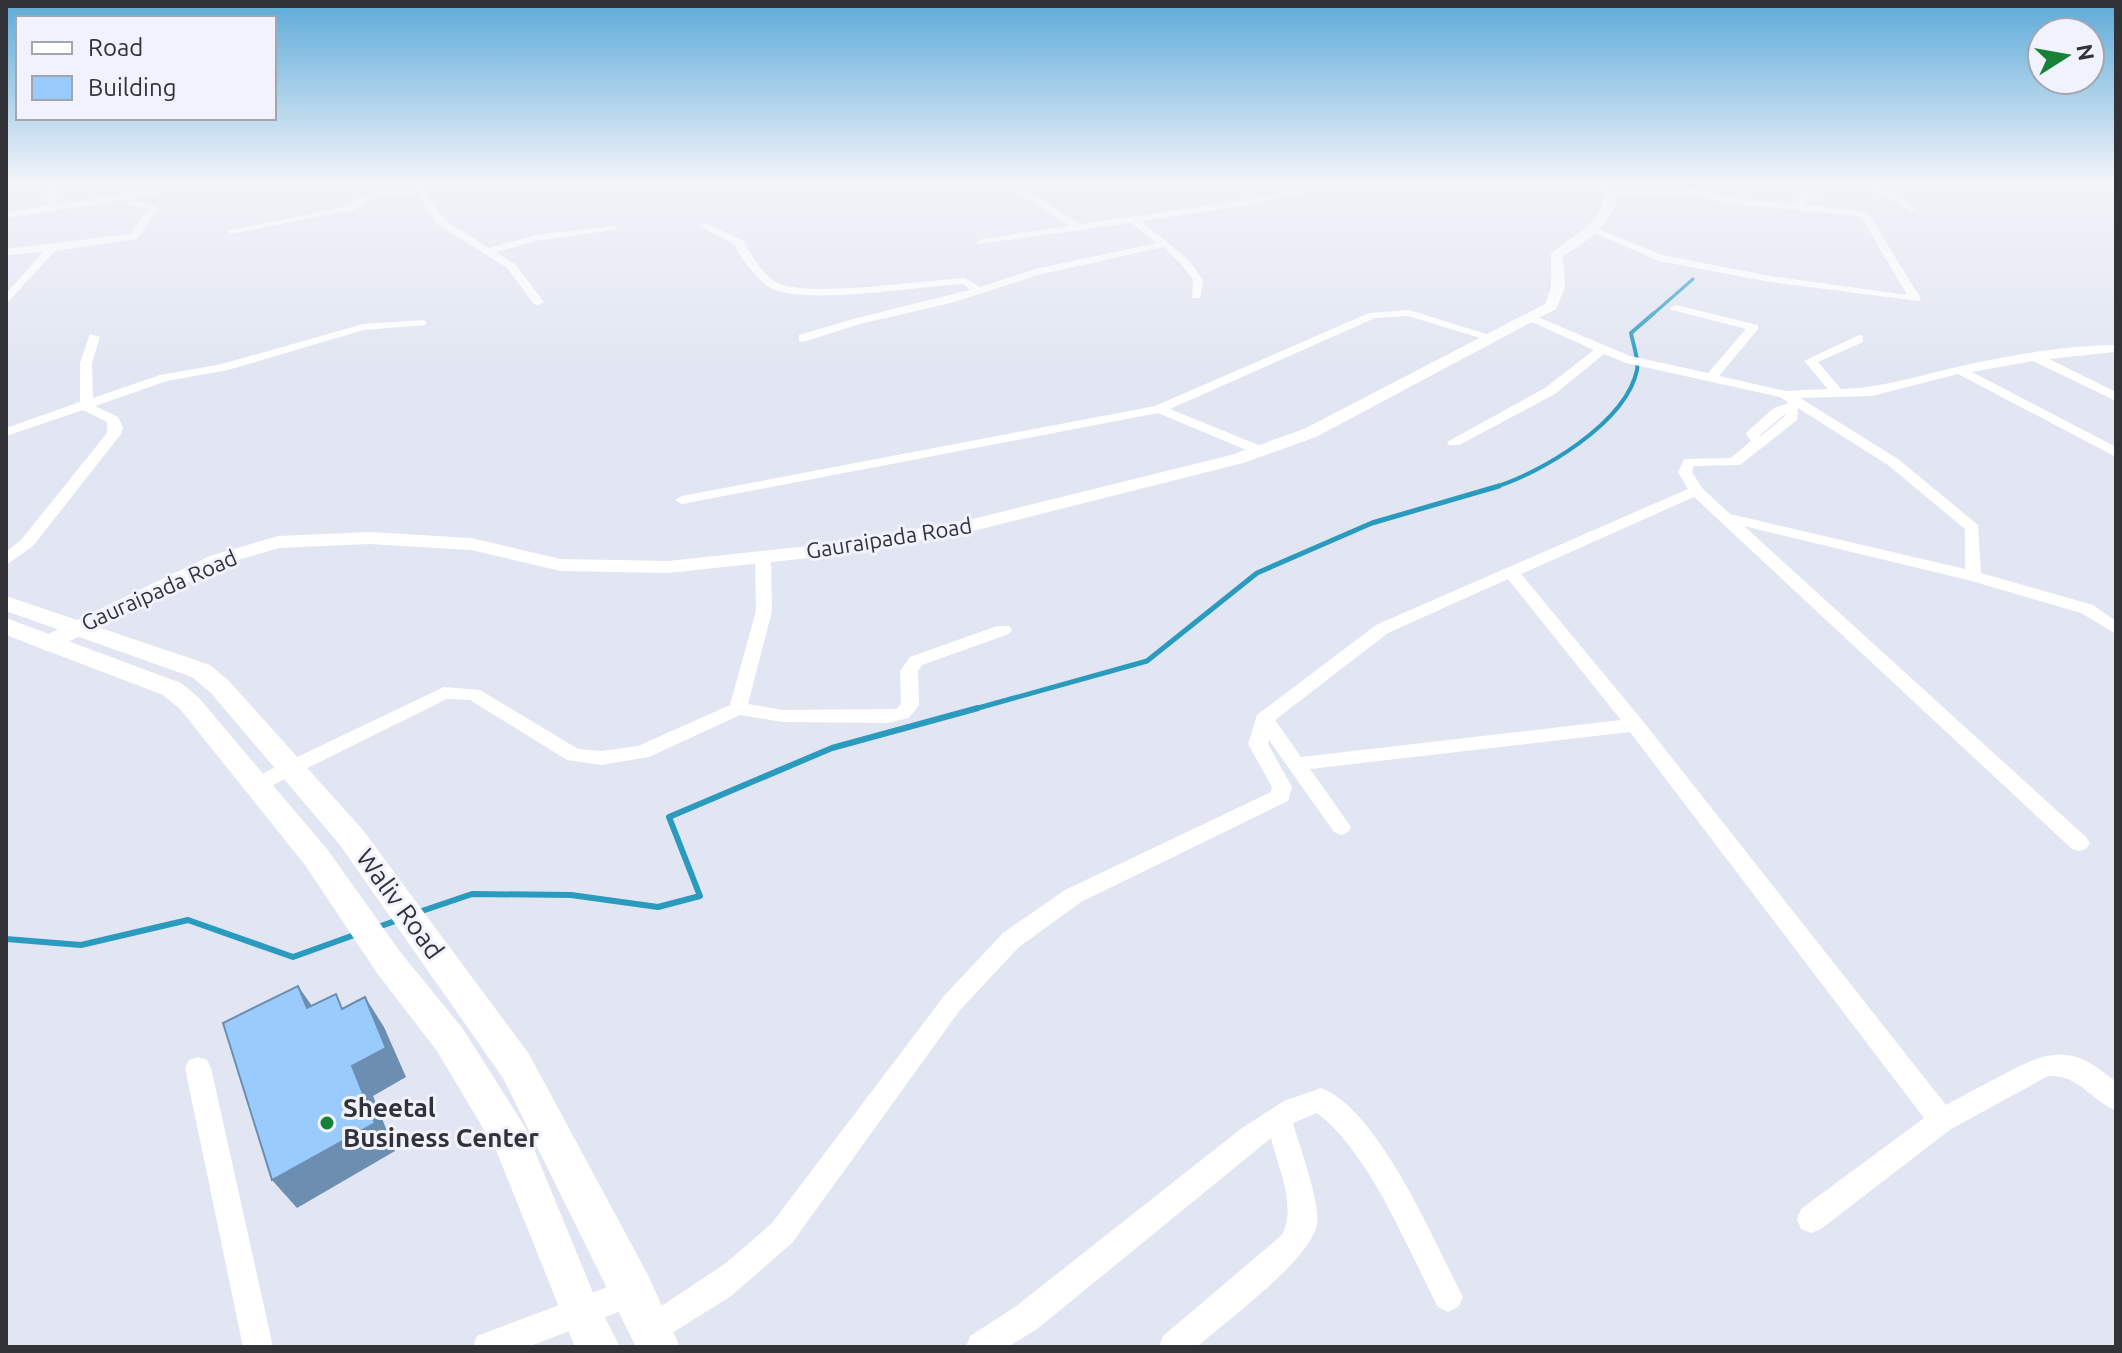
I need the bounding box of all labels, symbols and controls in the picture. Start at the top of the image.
legend [16,16,276,120]
north arrow [2026,16,2106,96]
text: Road [88,34,143,61]
text: N [2072,42,2100,63]
text: Building [88,74,176,101]
street label: Gauraipada Road [804,512,974,563]
street label: Gauraipada Road [77,544,240,635]
street label: Waliv Road [351,843,450,964]
place label: Sheetal Business Center [343,1093,539,1152]
marker: Sheetal Business Center [318,1114,336,1132]

